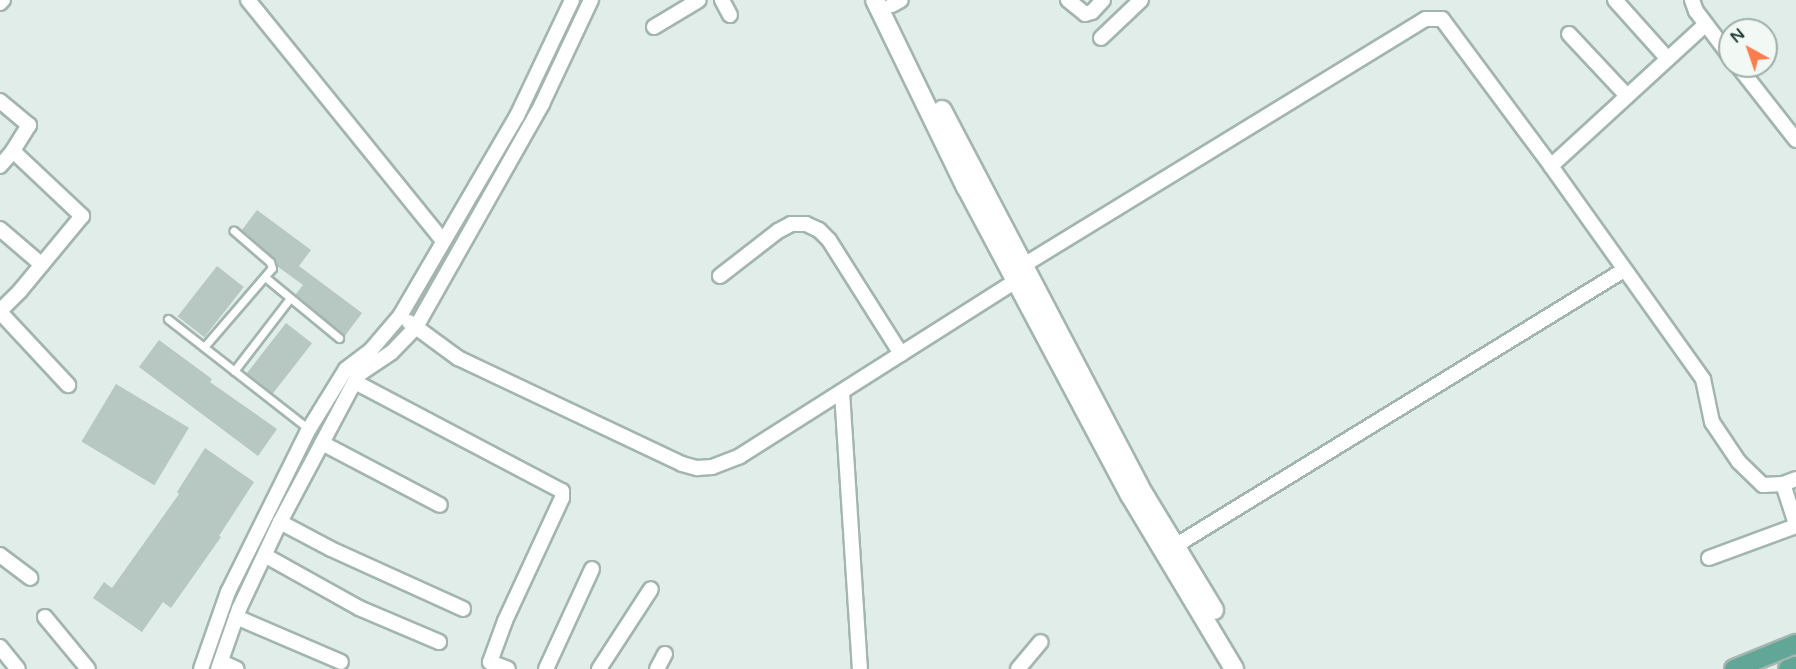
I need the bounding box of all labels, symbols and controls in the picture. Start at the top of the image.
north arrow [1718,18,1778,78]
text: N [1726,24,1749,48]

